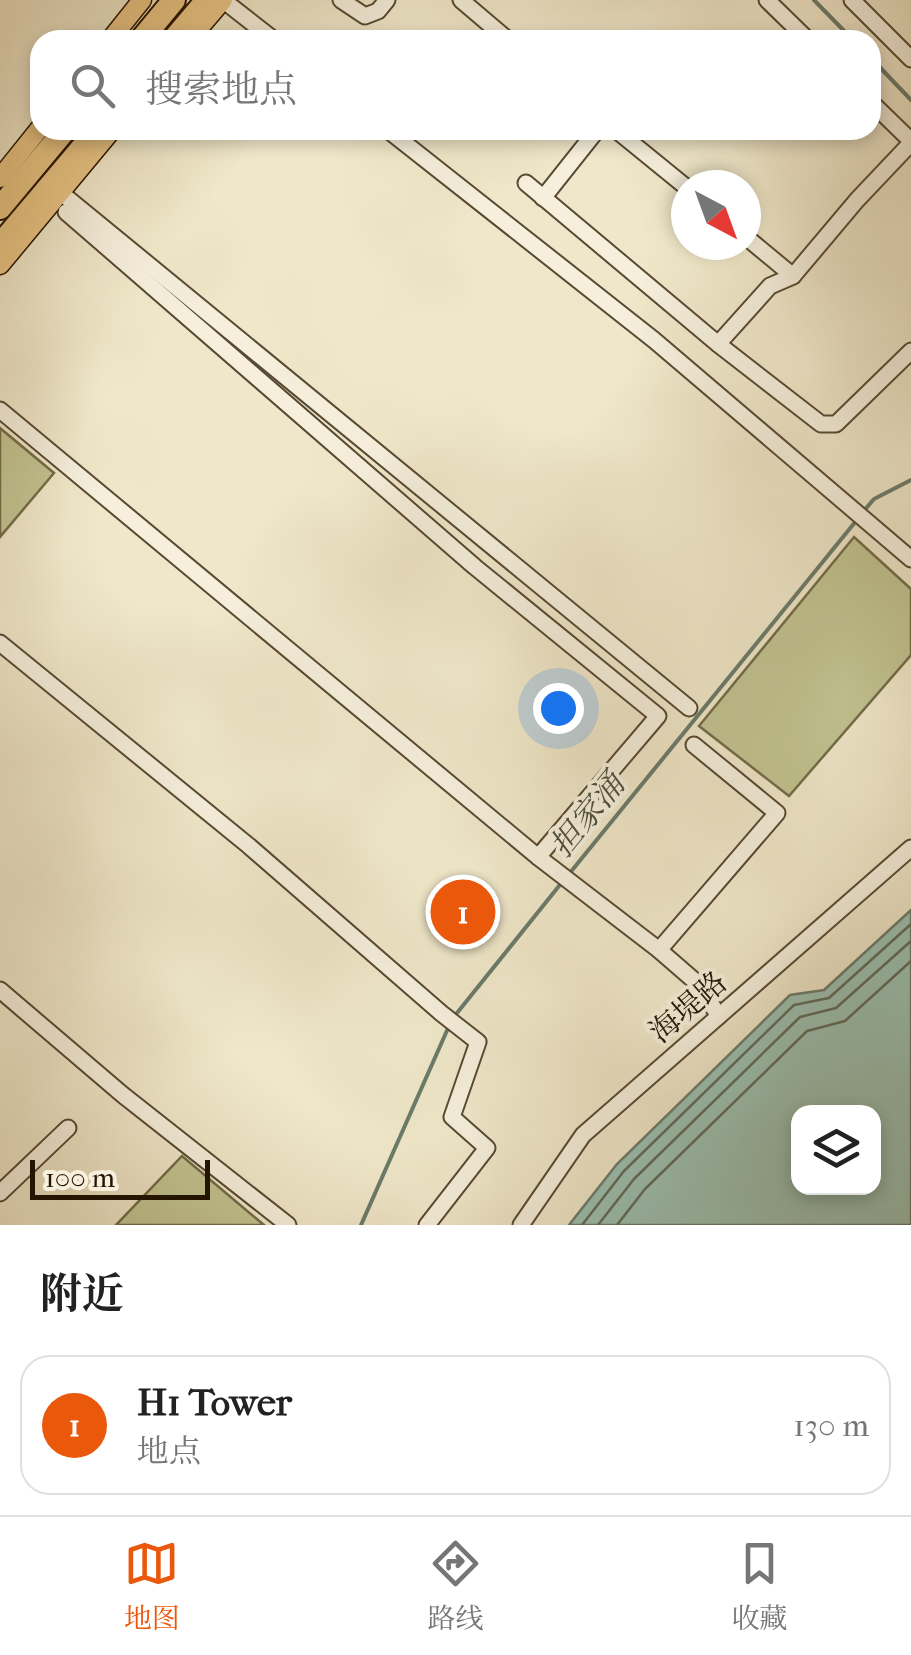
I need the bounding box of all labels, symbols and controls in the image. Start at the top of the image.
search box [30,30,881,140]
icon: search [65,58,120,113]
text: 搜索地点 [145,67,297,112]
north arrow [671,170,761,260]
your location [533,683,584,734]
water label: 担家涌 [543,763,634,864]
pin: 1 [430,874,496,950]
street label: 海堤路 [643,965,734,1050]
map controls [791,1105,881,1195]
button: layers [791,1105,881,1195]
scale bar [30,1155,210,1200]
text: 100 m [45,1161,115,1194]
text: 附近 [40,1270,124,1319]
text: H1 Tower [137,1380,292,1425]
text: 1 [69,1407,80,1444]
text: 130 m [793,1407,869,1444]
text: 地点 [137,1433,201,1470]
tab: 地图 [124,1536,180,1636]
tab: 路线 [427,1536,483,1636]
tab: 收藏 [731,1536,787,1636]

